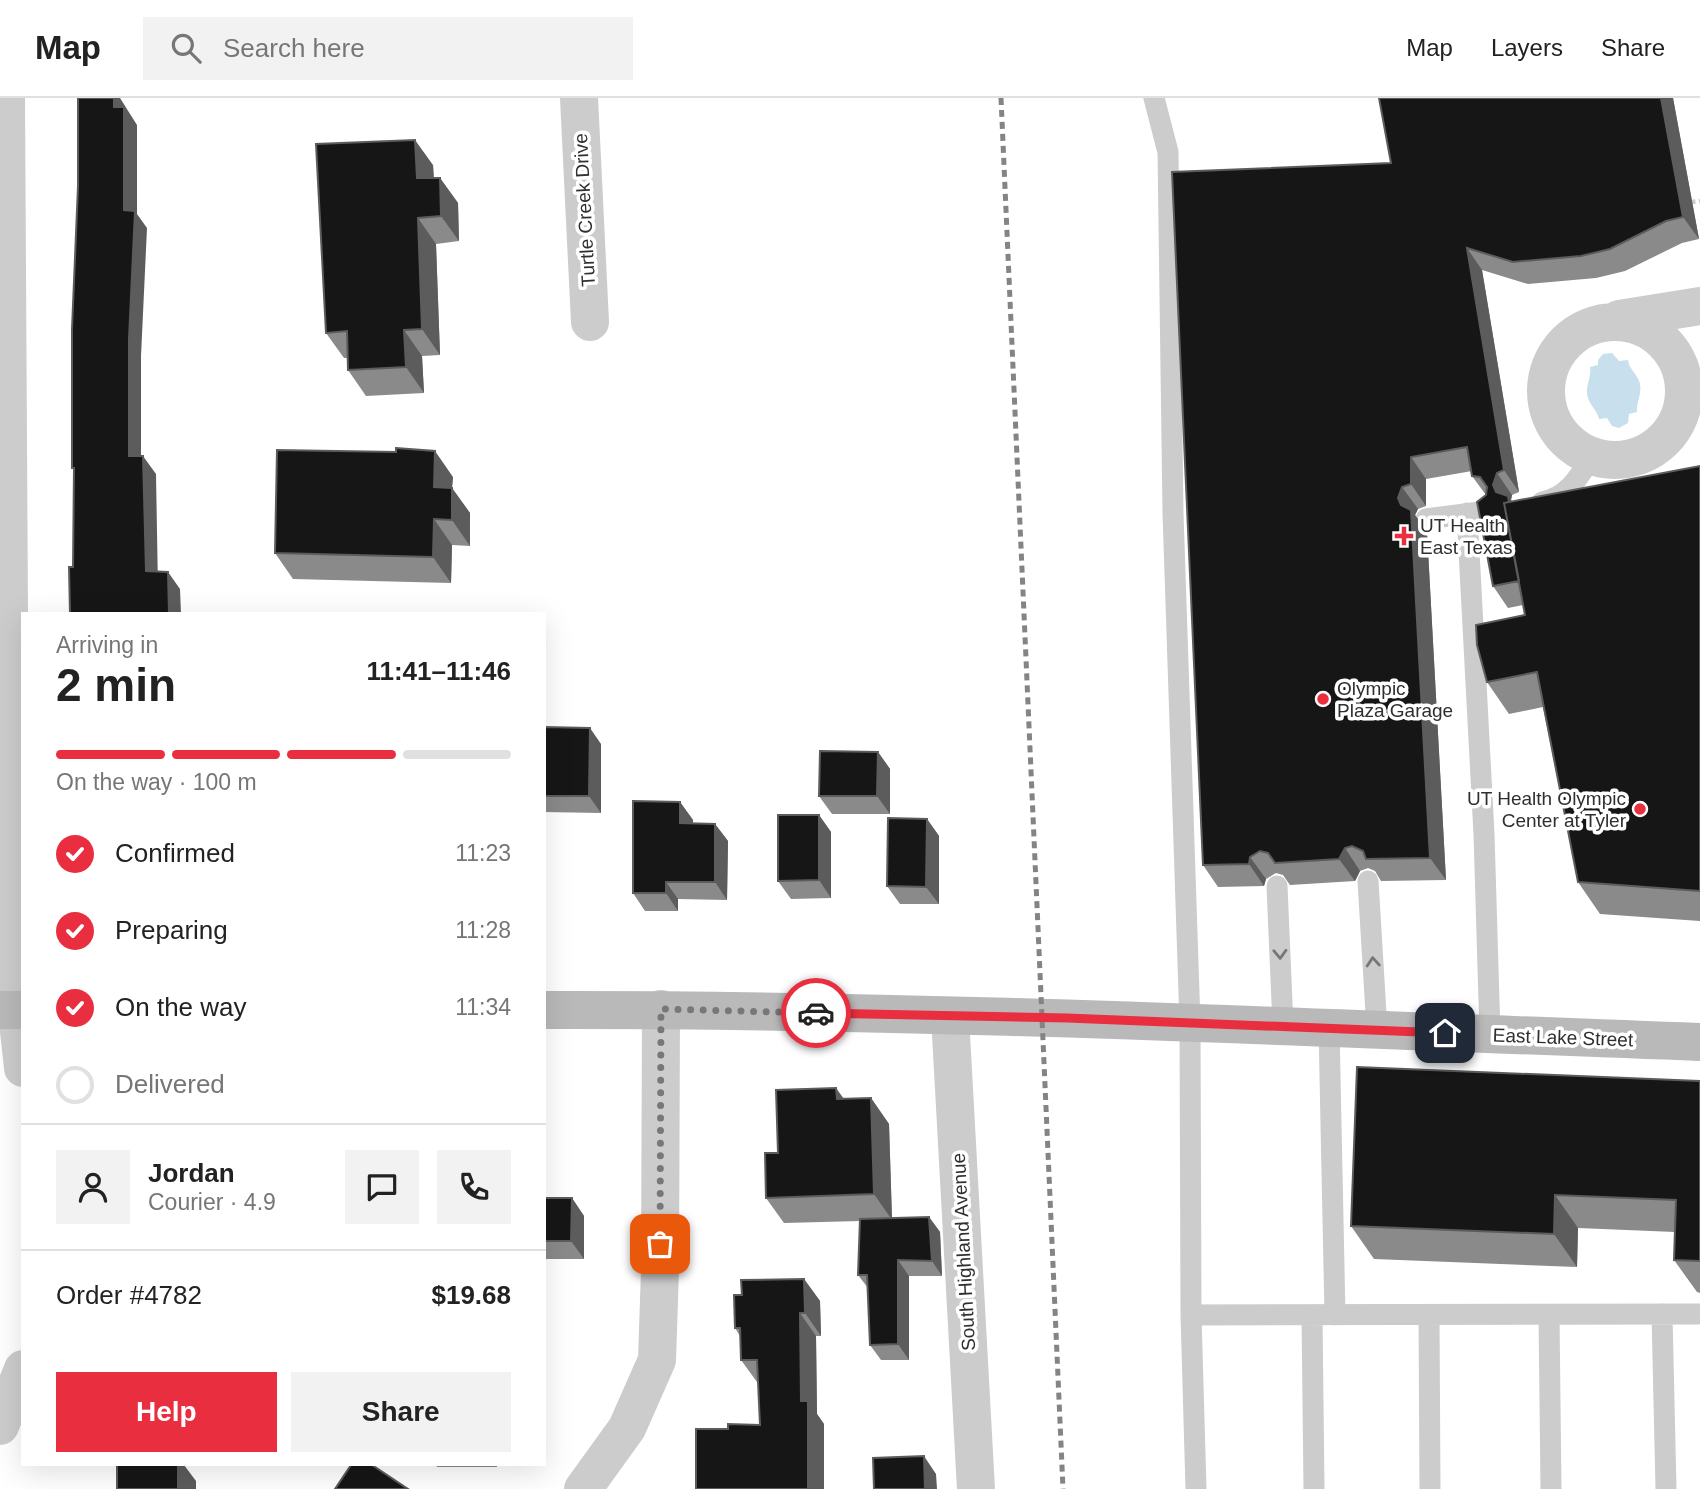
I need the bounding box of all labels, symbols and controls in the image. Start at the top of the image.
search box [143,17,633,80]
text: Map [35,29,101,66]
icon: search [167,29,205,67]
text: Search here [223,33,365,63]
text: Map [1406,34,1453,61]
text: Layers [1491,34,1563,61]
text: Share [1601,34,1665,61]
street label: Turtle Creek Drive [570,133,599,287]
place label: UT Health East Texas [1420,515,1513,558]
marker: UT Health East Texas [1394,526,1414,546]
text: Arriving in [56,632,158,658]
text: 11:41–11:46 [366,656,511,686]
text: 2 min [56,659,176,711]
place label: Olympic Plaza Garage [1337,678,1453,721]
marker: Olympic Plaza Garage [1315,691,1331,707]
text: On the way · 100 m [56,769,257,795]
place label: UT Health Olympic Center at Tyler [1467,788,1627,831]
marker: UT Health Olympic Center at Tyler [1632,801,1648,817]
icon: check [56,835,94,873]
text: Confirmed [115,838,235,868]
text: 11:23 [455,840,511,866]
icon: check [56,912,94,950]
text: Preparing [115,915,228,945]
text: 11:28 [455,917,511,943]
one-way arrow [1272,949,1287,960]
one-way arrow [1366,956,1381,967]
courier [781,978,851,1048]
icon: check [56,989,94,1027]
text: On the way [115,992,247,1022]
text: 11:34 [455,994,511,1020]
icon: car [797,994,835,1032]
pin [1415,1003,1475,1063]
icon: home [1426,1014,1464,1052]
street label: East Lake Street [1492,1025,1634,1050]
text: Delivered [115,1069,225,1099]
button: person [56,1150,130,1224]
button: chat [345,1150,419,1224]
button: phone [437,1150,511,1224]
street label: South Highland Avenue [948,1152,979,1352]
text: Jordan [148,1158,235,1188]
text: Courier · 4.9 [148,1189,276,1215]
pin [630,1214,690,1274]
icon: bag [641,1225,679,1263]
text: Order #4782 [56,1280,202,1310]
text: $19.68 [431,1280,511,1310]
button: Help [56,1372,277,1452]
button: Share [291,1372,511,1452]

